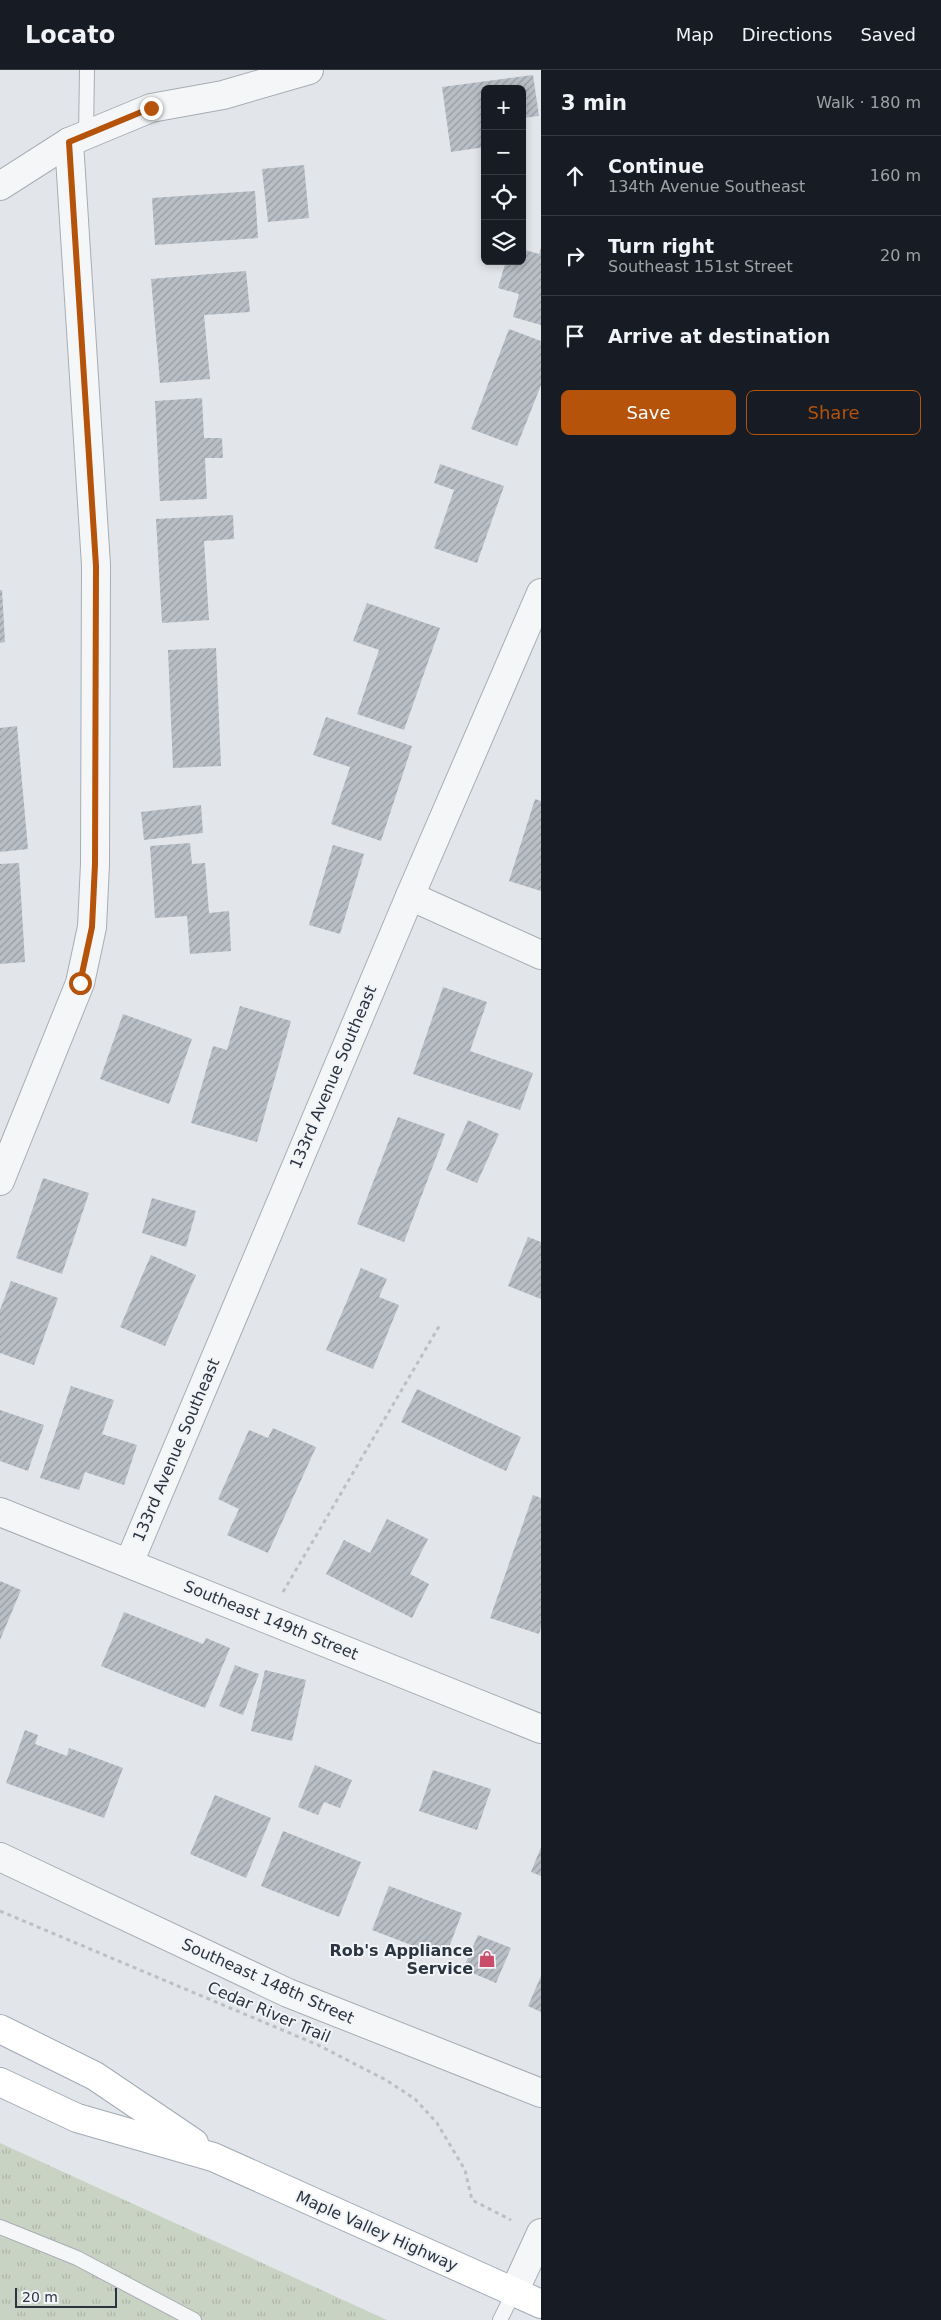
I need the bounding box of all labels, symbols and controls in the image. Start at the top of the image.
text: Locato [25,21,115,49]
text: Map [676,24,714,45]
text: Directions [742,24,832,45]
text: Saved [860,24,916,45]
map controls [481,85,526,265]
button: + [481,85,526,130]
text: 3 min [561,91,627,115]
text: Walk · 180 m [816,93,921,112]
route end [140,97,163,120]
button: − [481,130,526,175]
text: Continue [608,155,704,177]
icon: ahead [561,162,589,190]
text: 160 m [870,166,921,185]
button: locate [481,175,526,220]
text: 134th Avenue Southeast [608,177,805,196]
button: layers [481,220,526,265]
text: Turn right [608,235,714,257]
icon: right [561,242,589,270]
text: 20 m [880,246,921,265]
text: Southeast 151st Street [608,257,793,276]
icon: arrive [561,322,589,350]
text: Arrive at destination [608,325,830,347]
button: Save [561,390,736,435]
button: Share [746,390,921,435]
route start [69,972,92,995]
street label: 133rd Avenue Southeast [286,982,380,1172]
street label: 133rd Avenue Southeast [129,1355,223,1545]
street label: Southeast 149th Street [181,1576,361,1664]
street label: Southeast 148th Street [179,1934,357,2028]
place label: Rob's Appliance Service [329,1941,473,1978]
shop icon: Rob's Appliance Service [477,1949,497,1969]
street label: Cedar River Trail [205,1977,333,2047]
street label: Maple Valley Highway [293,2187,461,2275]
scale bar [15,2285,118,2308]
text: 20 m [22,2289,58,2305]

